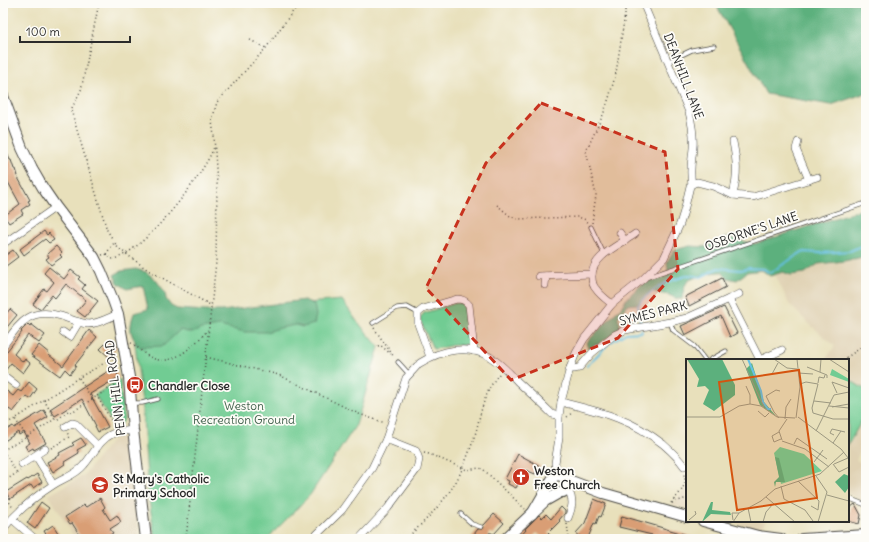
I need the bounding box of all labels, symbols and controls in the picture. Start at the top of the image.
scale bar [20,18,130,44]
text: 100 m [26,24,60,39]
street label: DEANHILL LANE [661,31,707,121]
street label: OSBORNE'S LANE [702,208,800,254]
street label: SYMES PARK [618,297,689,329]
street label: PENN HILL ROAD [102,339,128,437]
inset map [686,359,849,522]
bus stop icon: Chandler Close [125,375,145,395]
place label: Chandler Close [148,378,230,393]
park label: Weston Recreation Ground [193,398,295,427]
place label: Weston Free Church [534,463,600,492]
church icon: Weston Free Church [511,467,531,487]
place label: St Mary's Catholic Primary School [113,471,209,501]
school or university icon: St Mary's Catholic Primary School [90,475,110,495]

